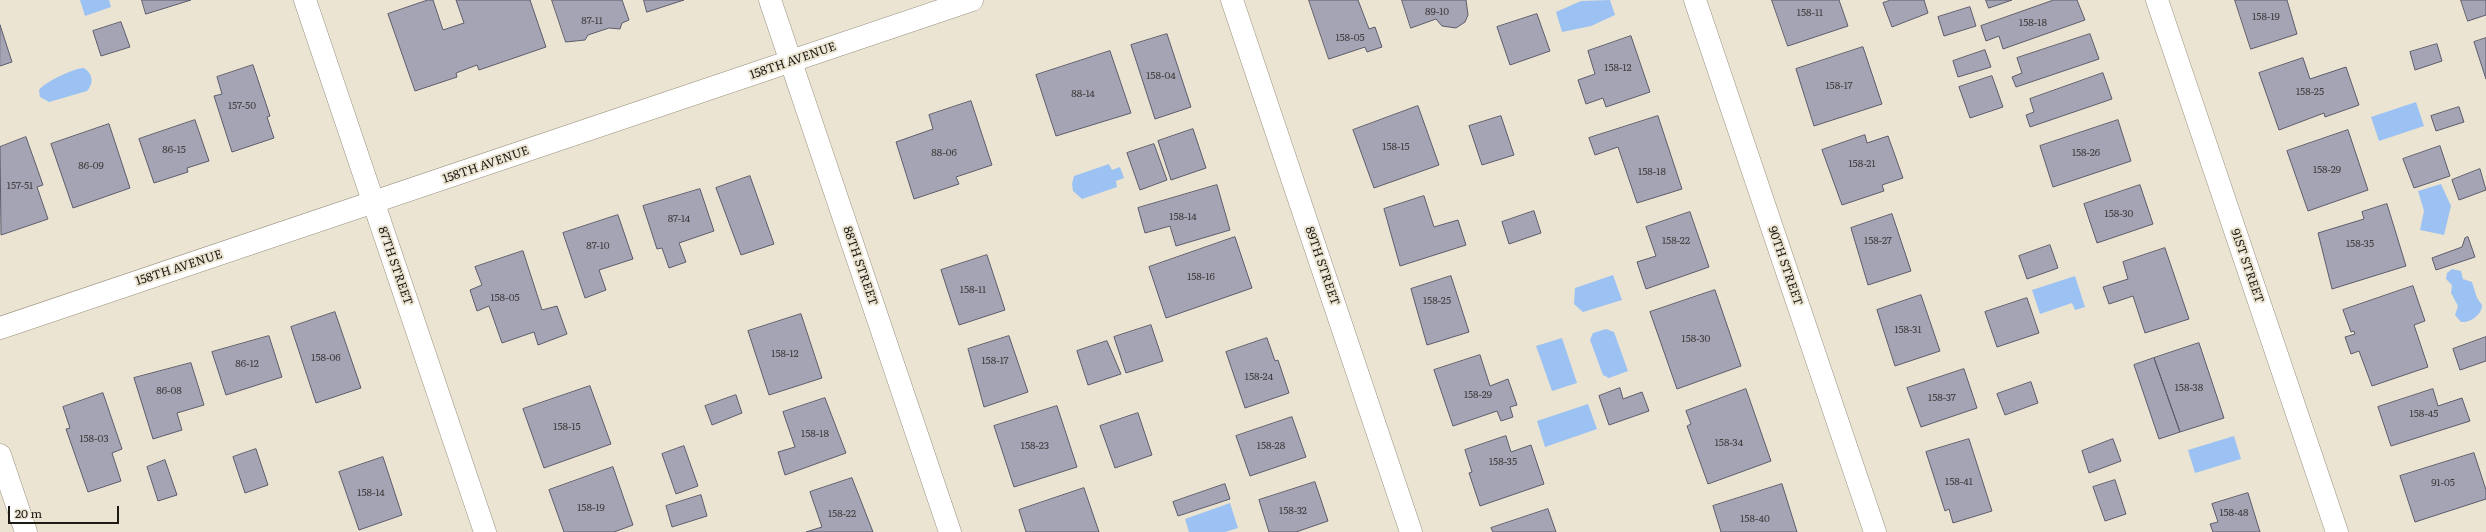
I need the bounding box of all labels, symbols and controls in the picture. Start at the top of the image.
house number: 89-10 [1425,6,1449,18]
house number: 158-11 [1797,7,1823,19]
house number: 158-19 [2252,11,2280,23]
house number: 87-11 [581,15,603,27]
house number: 158-18 [2019,17,2047,29]
house number: 158-05 [1335,32,1365,44]
street label: 158TH AVENUE [748,39,838,83]
house number: 158-12 [1604,62,1632,74]
house number: 158-04 [1146,70,1176,82]
house number: 158-17 [1825,80,1853,92]
house number: 158-25 [2296,86,2324,98]
house number: 88-14 [1071,88,1095,100]
house number: 157-50 [228,100,256,112]
house number: 158-15 [1382,141,1410,153]
street label: 158TH AVENUE [441,143,531,187]
house number: 86-15 [162,144,186,156]
house number: 88-06 [931,147,957,159]
house number: 158-26 [2072,147,2100,159]
house number: 158-21 [1849,158,1875,170]
house number: 86-09 [78,160,104,172]
house number: 158-29 [2313,164,2341,176]
house number: 158-18 [1638,166,1666,178]
house number: 157-51 [7,180,33,192]
house number: 158-30 [2105,208,2133,220]
house number: 158-14 [1169,211,1197,223]
house number: 87-14 [668,213,690,225]
street label: 87TH STREET [375,225,415,307]
street label: 88TH STREET [840,225,880,307]
street label: 89TH STREET [1302,225,1342,307]
street label: 90TH STREET [1765,225,1805,307]
street label: 91ST STREET [2228,227,2266,305]
house number: 158-22 [1662,235,1690,247]
house number: 158-27 [1864,235,1892,247]
house number: 158-35 [2346,238,2374,250]
house number: 87-10 [586,240,610,252]
street label: 158TH AVENUE [134,247,224,289]
house number: 158-16 [1187,271,1215,283]
house number: 158-11 [960,284,986,296]
house number: 158-05 [490,292,520,304]
house number: 158-25 [1423,295,1451,307]
house number: 158-31 [1894,324,1922,336]
house number: 158-30 [1682,333,1710,345]
house number: 158-12 [771,348,799,360]
house number: 158-06 [311,352,341,364]
house number: 158-17 [981,355,1009,367]
house number: 86-12 [235,358,259,370]
house number: 158-24 [1245,371,1273,383]
house number: 158-38 [2175,382,2203,394]
house number: 86-08 [156,385,182,397]
house number: 158-29 [1464,389,1492,401]
house number: 158-37 [1928,392,1956,404]
house number: 158-45 [2410,408,2438,420]
house number: 158-15 [553,421,581,433]
house number: 158-18 [801,428,829,440]
house number: 158-03 [79,433,109,445]
house number: 158-34 [1715,437,1743,449]
house number: 158-23 [1021,440,1049,452]
house number: 158-28 [1257,440,1285,452]
house number: 158-35 [1489,456,1517,468]
house number: 158-41 [1945,476,1973,488]
house number: 91-05 [2431,477,2455,489]
house number: 158-14 [357,487,385,499]
scale bar [10,498,121,524]
house number: 158-19 [577,502,605,514]
text: 20 m [15,504,42,522]
house number: 158-32 [1279,505,1307,517]
house number: 158-48 [2219,507,2249,519]
house number: 158-22 [828,508,856,520]
house number: 158-40 [1740,513,1770,525]

